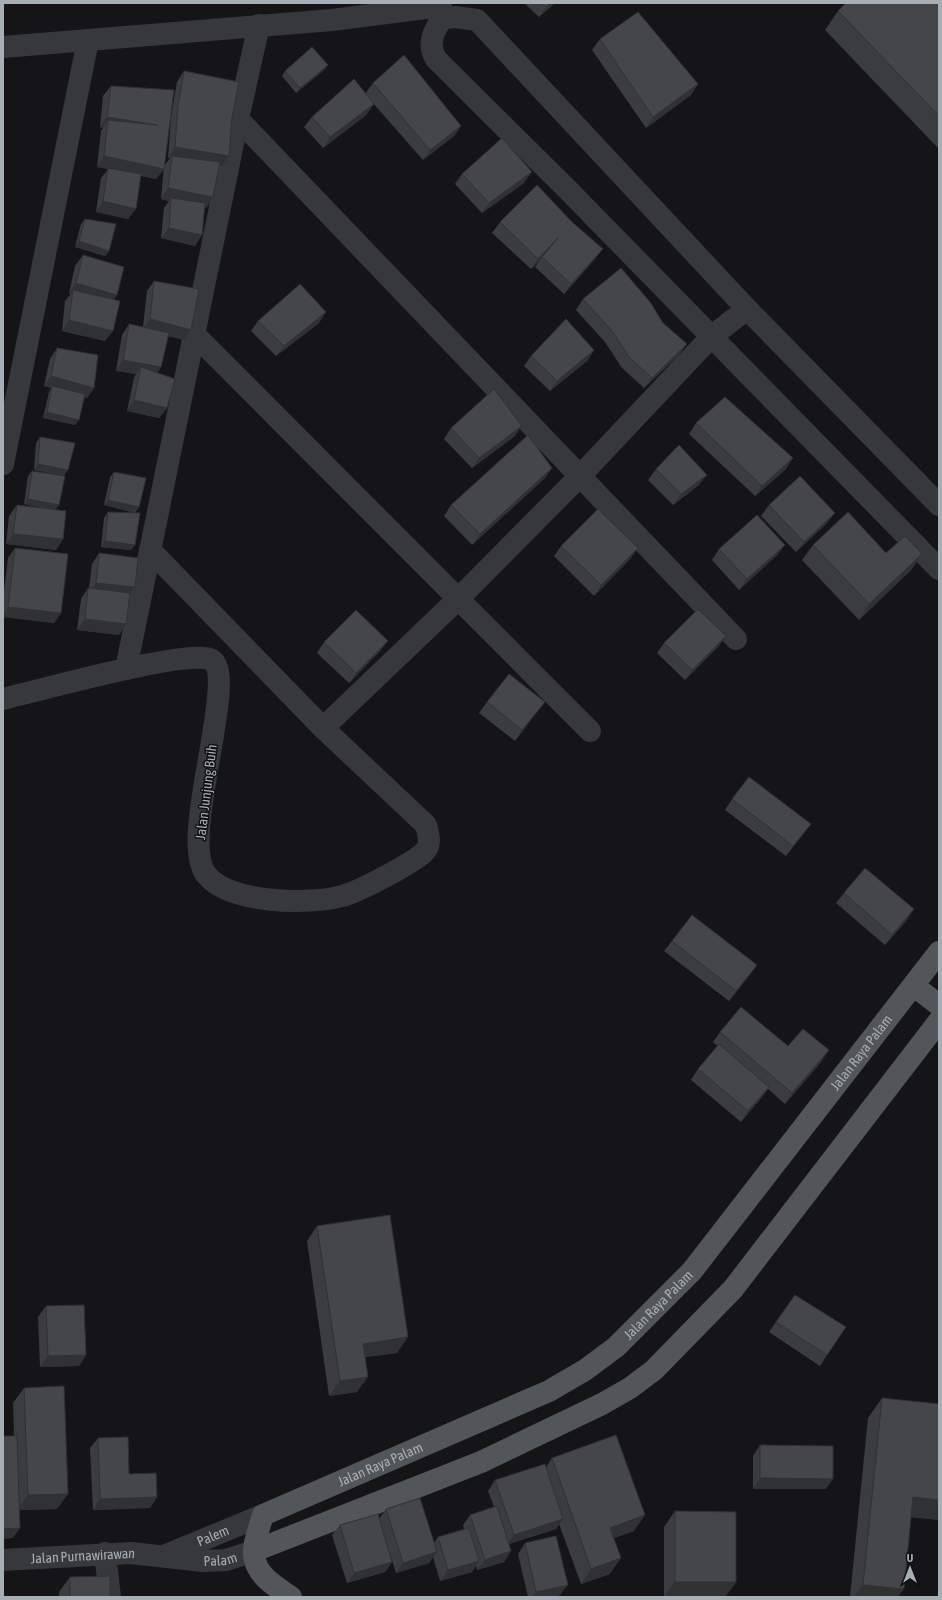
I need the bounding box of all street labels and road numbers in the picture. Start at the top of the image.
street label: Jalan Junjung Buih [192,743,220,841]
street label: Jalan Raya Palam [827,1012,895,1093]
street label: Jalan Raya Palam [620,1267,696,1343]
street label: Jalan Raya Palam [335,1439,425,1490]
street label: Palem [195,1522,231,1549]
street label: Jalan Purnawirawan [30,1545,136,1566]
street label: Palam [203,1549,239,1569]

